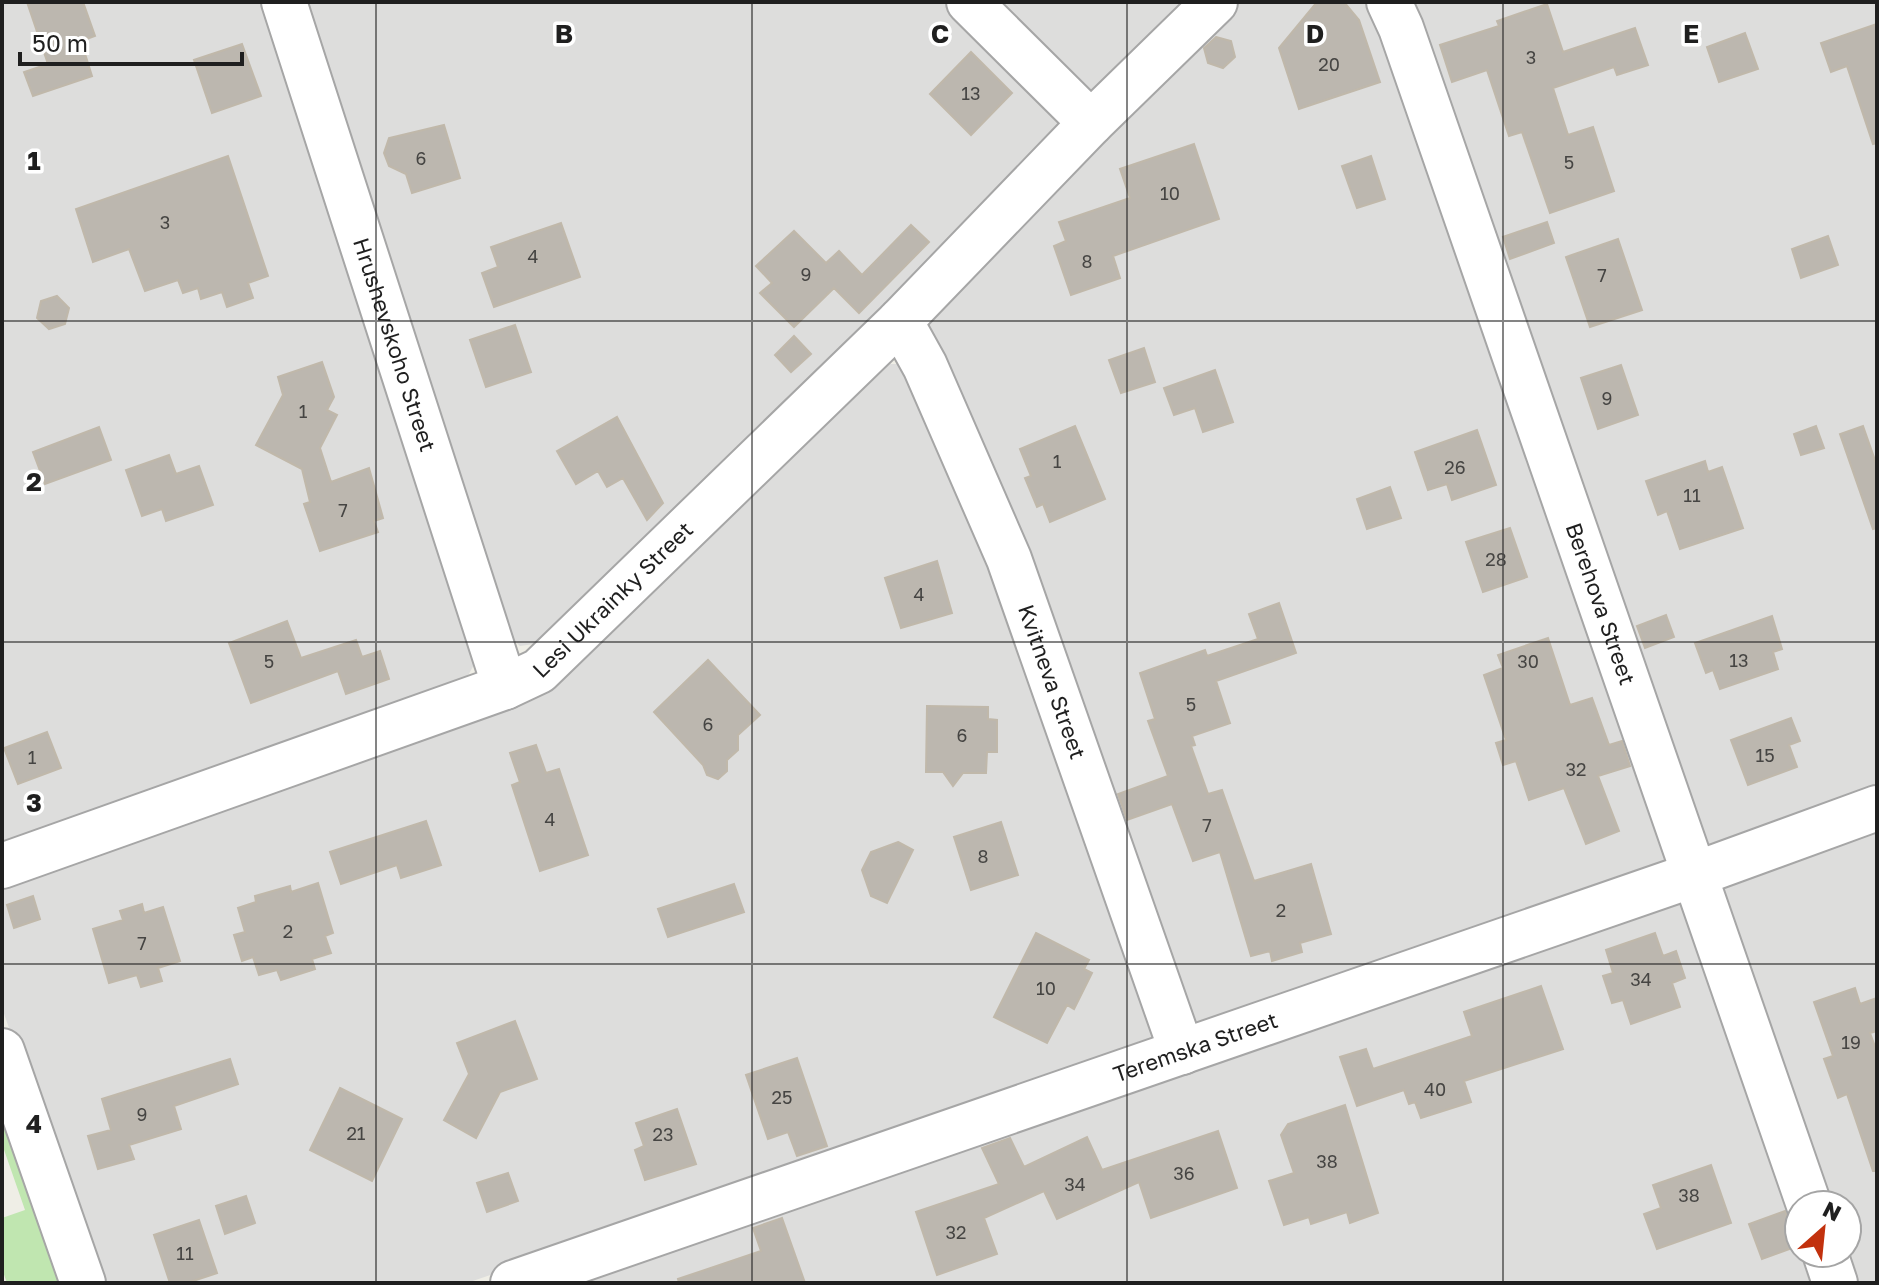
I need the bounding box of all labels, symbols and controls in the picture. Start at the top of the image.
scale bar [20,16,242,66]
text: B [555,18,573,49]
text: C [931,18,949,49]
text: D [1306,18,1324,49]
text: E [1683,18,1699,49]
text: 50 m [32,28,88,57]
house number: 3 [1526,46,1536,68]
house number: 20 [1318,53,1340,75]
house number: 13 [961,82,981,104]
text: 1 [27,145,41,176]
house number: 6 [416,147,426,169]
house number: 5 [1564,151,1574,173]
house number: 10 [1160,182,1180,204]
house number: 3 [160,211,170,233]
street label: Hrushevskoho Street [348,234,442,455]
house number: 4 [528,245,539,267]
house number: 8 [1082,250,1092,272]
house number: 9 [801,263,811,285]
house number: 7 [1597,264,1607,286]
house number: 9 [1602,387,1612,409]
house number: 1 [299,400,308,422]
house number: 1 [1053,450,1062,472]
house number: 26 [1444,456,1466,478]
text: 2 [26,466,42,497]
house number: 11 [1683,484,1701,506]
house number: 7 [338,499,348,521]
street label: Lesi Ukrainky Street [527,516,698,683]
street label: Berehova Street [1560,519,1642,688]
house number: 28 [1485,548,1507,570]
house number: 4 [914,583,925,605]
street label: Kvitneva Street [1013,601,1092,762]
house number: 13 [1729,649,1749,671]
house number: 5 [264,650,274,672]
house number: 30 [1517,650,1539,672]
house number: 5 [1186,693,1196,715]
house number: 6 [703,713,713,735]
house number: 6 [957,724,967,746]
house number: 15 [1755,744,1775,766]
house number: 1 [28,746,37,768]
house number: 32 [1566,758,1586,780]
text: 3 [26,787,42,818]
house number: 4 [545,808,556,830]
house number: 7 [1202,814,1212,836]
house number: 8 [978,845,988,867]
house number: 2 [1276,899,1286,921]
house number: 2 [283,920,293,942]
house number: 7 [137,932,147,954]
house number: 34 [1630,968,1652,990]
house number: 10 [1036,977,1056,999]
street label: Teremska Street [1109,1006,1281,1087]
house number: 19 [1841,1031,1861,1053]
house number: 40 [1424,1078,1446,1100]
house number: 25 [772,1086,792,1108]
house number: 9 [137,1103,147,1125]
text: 4 [26,1108,42,1139]
house number: 21 [346,1122,366,1144]
house number: 23 [653,1123,673,1145]
house number: 38 [1316,1150,1338,1172]
house number: 36 [1173,1162,1195,1184]
house number: 34 [1064,1173,1086,1195]
house number: 38 [1678,1184,1700,1206]
north arrow [1783,1189,1863,1269]
text: N [1819,1195,1846,1227]
house number: 32 [946,1221,966,1243]
house number: 11 [176,1242,194,1264]

